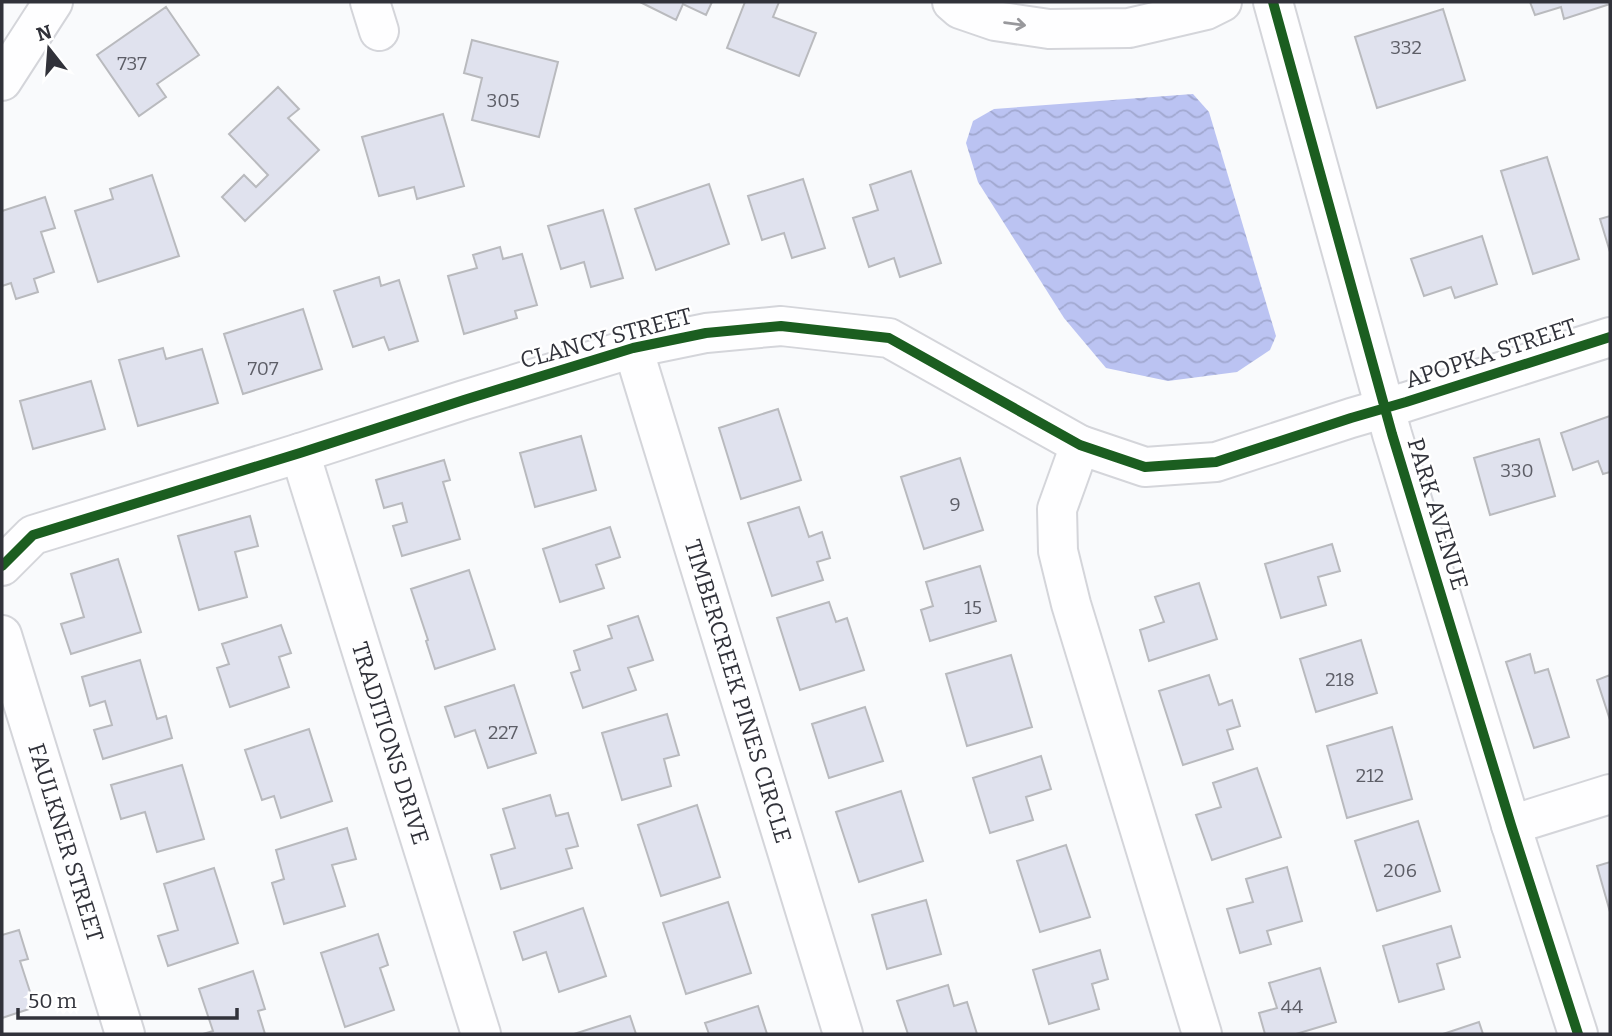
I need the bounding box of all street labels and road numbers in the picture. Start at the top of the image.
street label: CLANCY STREET [517,302,695,374]
street label: APOPKA STREET [1402,312,1580,394]
street label: PARK AVENUE [1402,435,1474,593]
street label: TIMBERCREEK PINES CIRCLE [678,536,798,847]
street label: TRADITIONS DRIVE [346,638,435,848]
street label: FAULKNER STREET [22,740,110,945]

